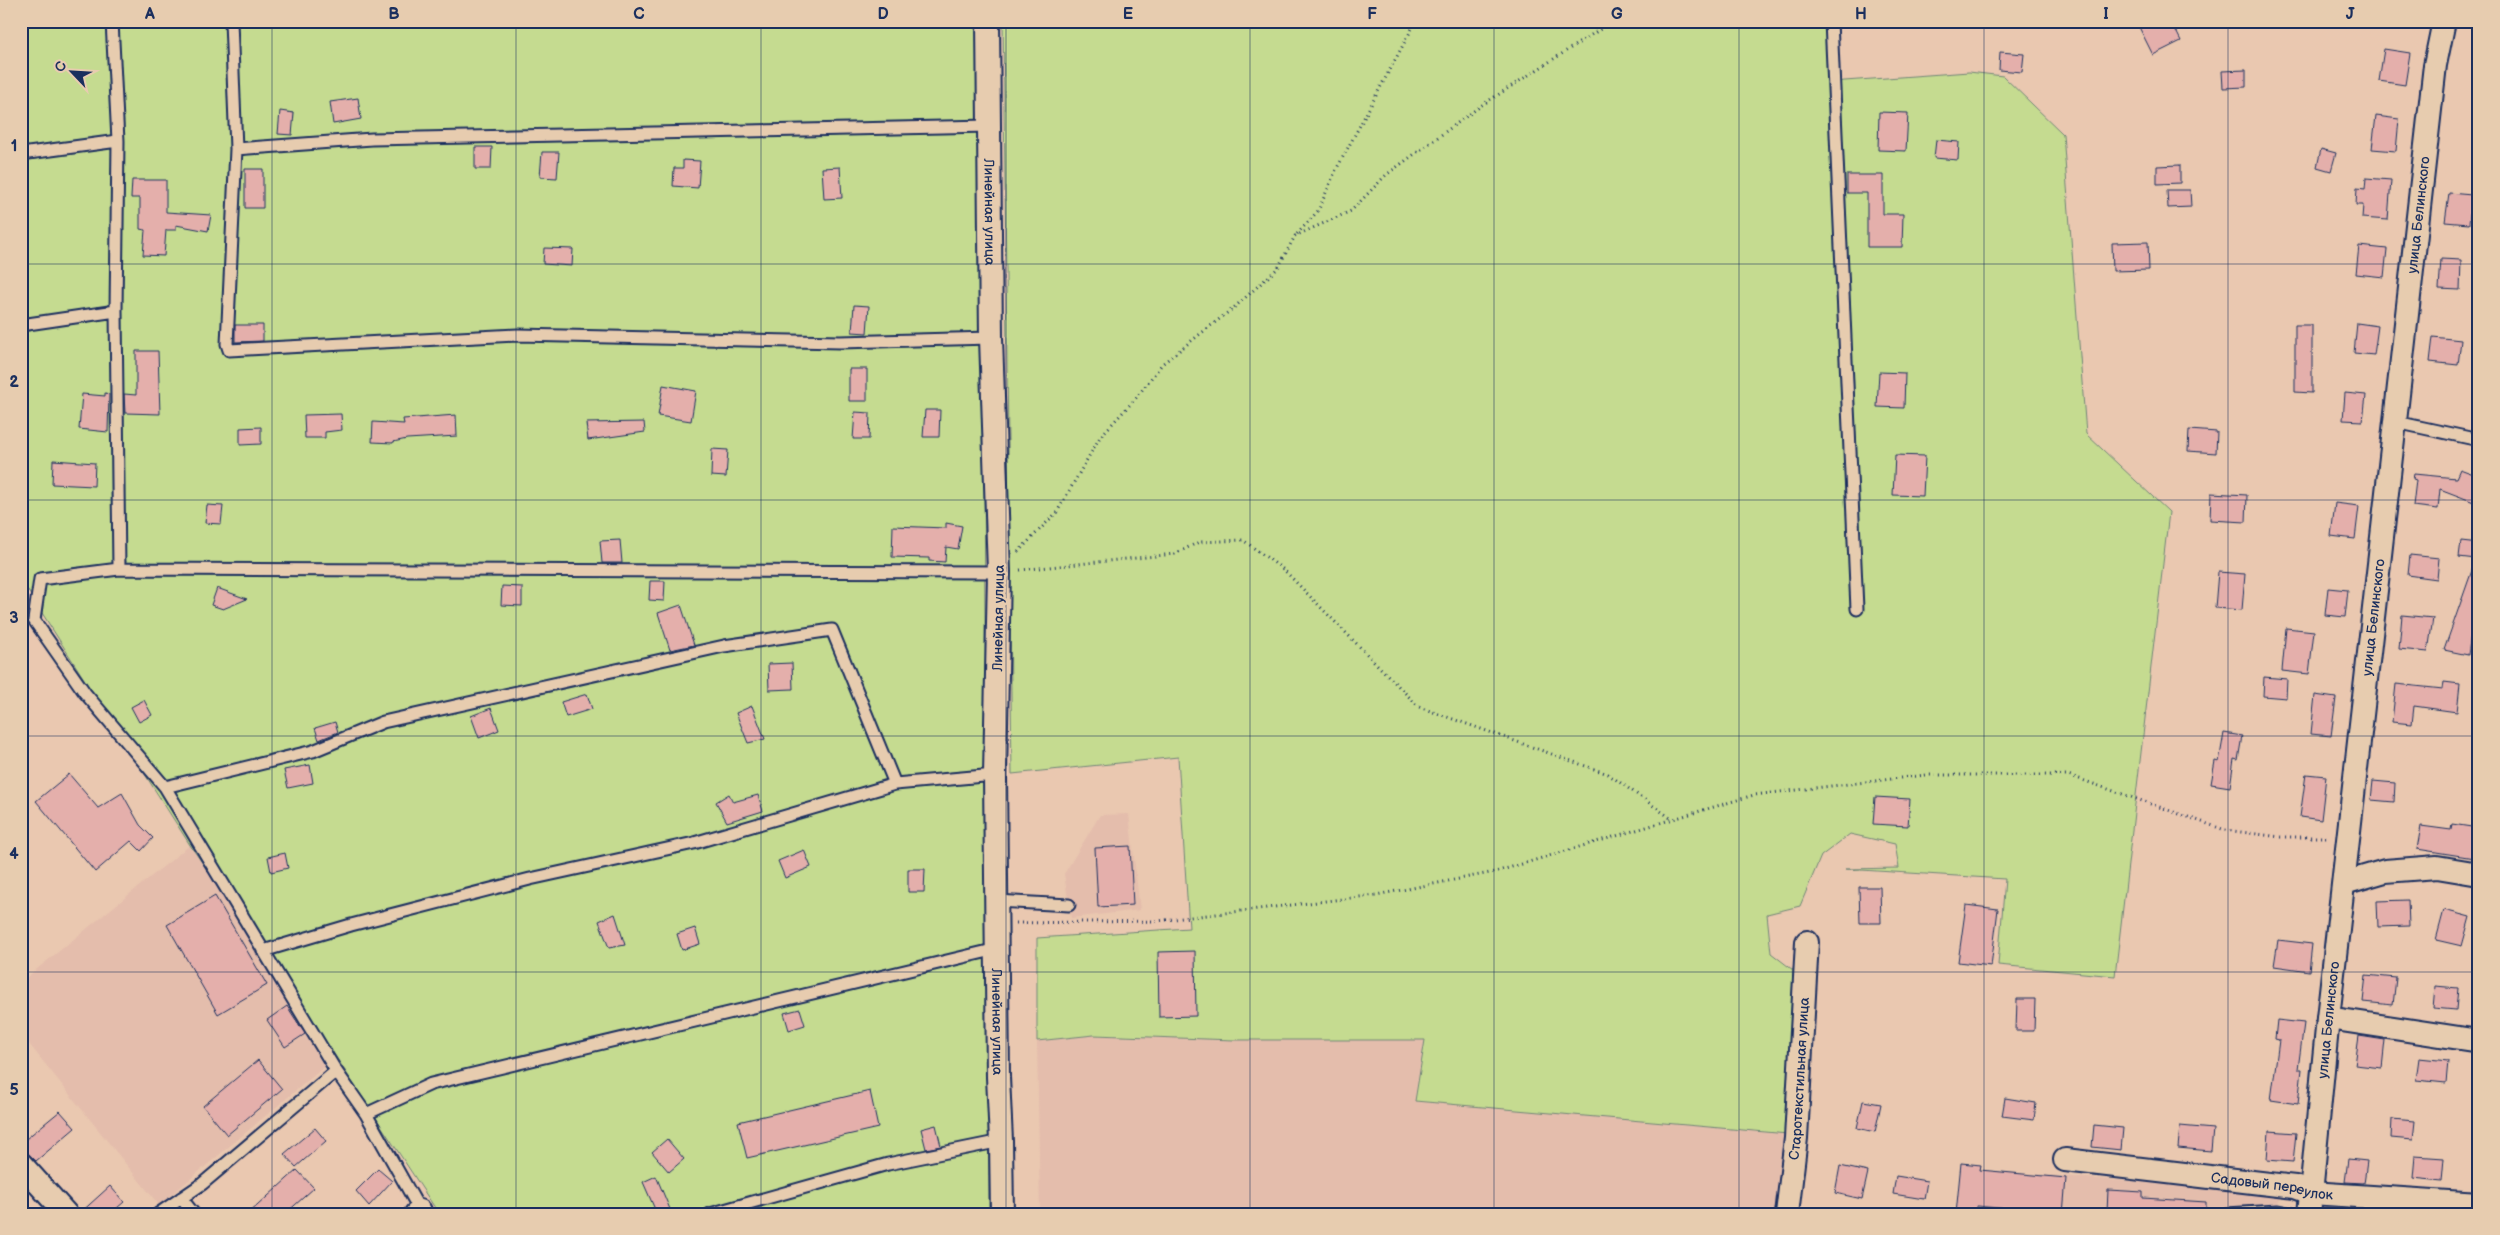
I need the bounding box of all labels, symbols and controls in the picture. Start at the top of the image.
text: A [144,5,155,24]
text: B [388,5,400,24]
text: C [633,5,645,24]
text: D [877,5,889,24]
text: E [1123,5,1133,24]
text: F [1367,5,1377,24]
text: G [1611,5,1623,24]
text: H [1855,5,1867,24]
text: I [2103,5,2109,24]
text: J [2346,5,2355,24]
north arrow [48,48,98,98]
text: С [51,58,71,75]
text: 1 [11,137,17,156]
street label: улица Белинского [2404,156,2434,274]
street label: Линейная улица [980,157,998,266]
text: 2 [9,373,19,392]
street label: улица Белинского [2358,558,2388,677]
street label: Линейная улица [989,564,1008,673]
text: 3 [9,609,19,628]
text: 4 [9,845,19,864]
street label: улица Белинского [2314,961,2343,1079]
street label: Линейная улица [988,967,1006,1076]
street label: Старотекстильная улица [1785,996,1813,1161]
text: 5 [9,1081,19,1100]
street label: Садовый переулок [2210,1169,2334,1203]

